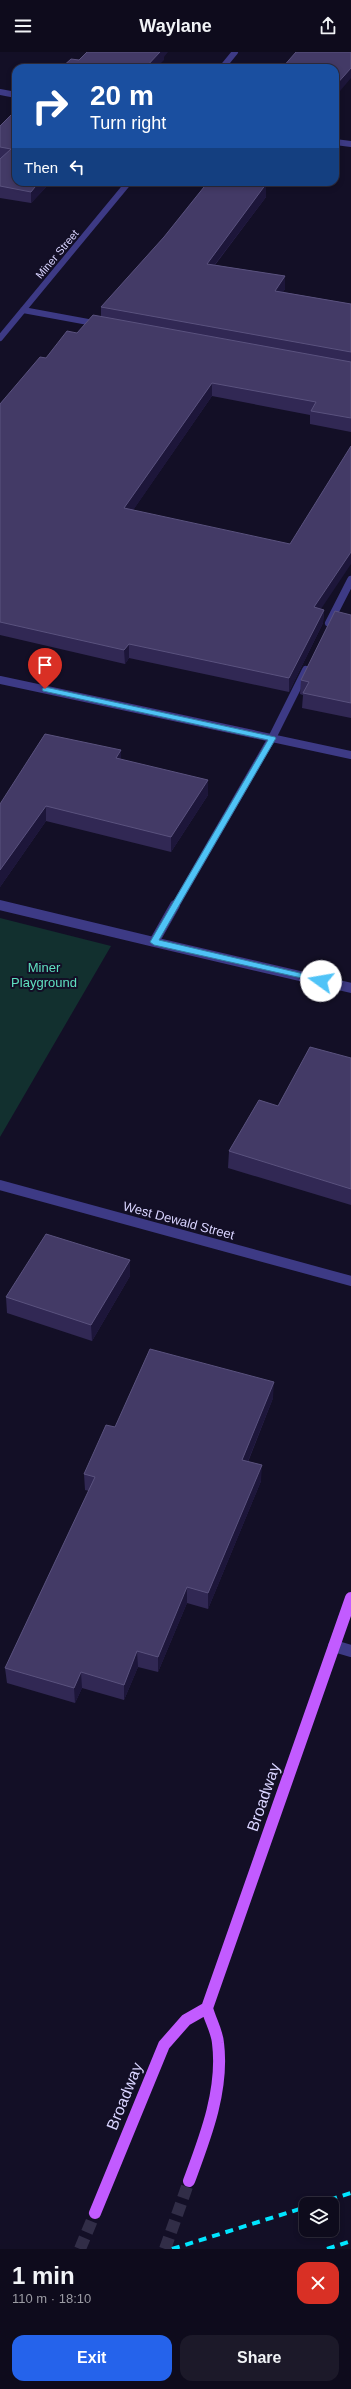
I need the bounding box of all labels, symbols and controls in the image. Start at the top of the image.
icon: menu [12,15,34,37]
icon: share [317,15,339,37]
text: Waylane [139,16,212,36]
icon: right [24,80,76,132]
text: 20 m [90,80,154,111]
text: Turn right [90,113,166,133]
icon: left [66,156,88,178]
text: Then [24,159,58,176]
street label: Miner Street [33,227,81,281]
pin [28,648,62,689]
icon: arrive [34,654,56,676]
park label: Miner Playground [11,960,77,990]
position arrow [300,960,342,1002]
street label: West Dewald Street [122,1198,237,1243]
street label: Broadway [244,1761,283,1834]
street label: Broadway [103,2060,146,2132]
map controls [299,2197,339,2237]
button: layers [299,2197,339,2237]
text: 1 min [12,2262,75,2289]
button: close [297,2262,339,2304]
text: 110 m · 18:10 [12,2291,91,2306]
button: Exit [12,2335,172,2381]
button: Share [180,2335,339,2381]

